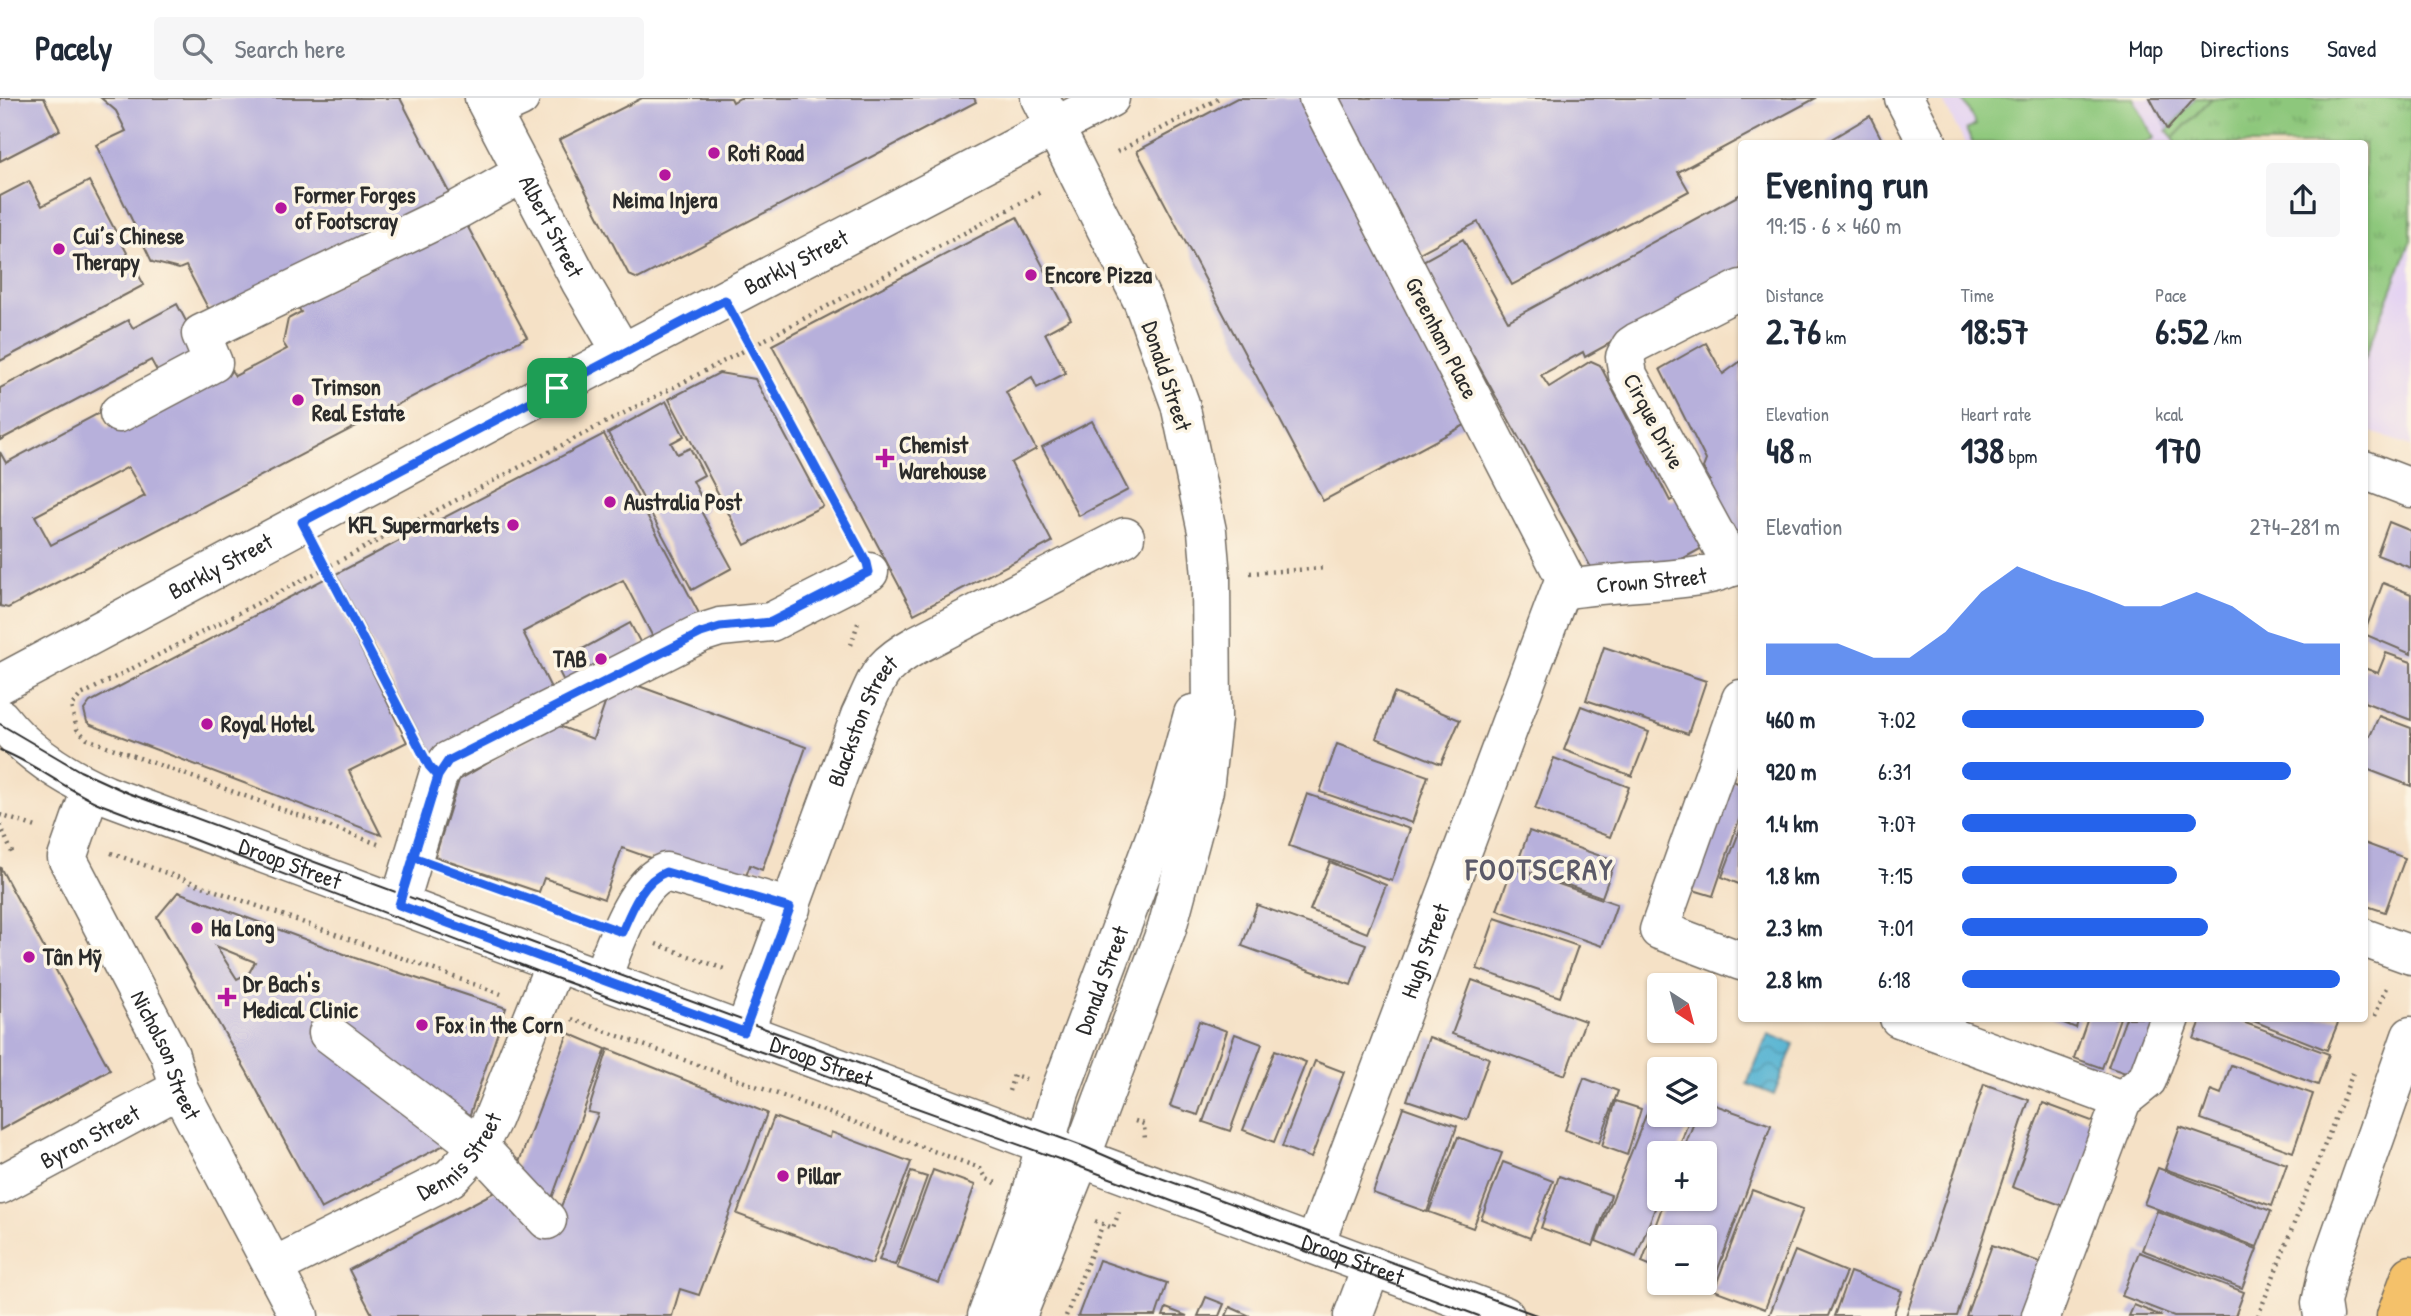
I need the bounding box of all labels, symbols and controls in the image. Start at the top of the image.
search box [154,17,644,80]
text: Pacely [35,26,112,70]
icon: search [178,29,216,67]
text: Search here [234,31,346,66]
text: Map [2129,32,2163,64]
text: Directions [2201,32,2289,64]
text: Saved [2327,32,2376,64]
place label: Roti Road [728,137,804,168]
marker: Roti Road [706,145,722,161]
text: Evening run [1766,158,1929,210]
button: share [2266,163,2340,237]
marker: Neima Injera [657,167,673,183]
street label: Albert Street [512,170,592,284]
place label: Former Forges of Footscray [294,179,416,237]
place label: Neima Injera [613,184,717,215]
marker: Former Forges of Footscray [273,200,289,216]
text: 19:15 · 6 × 460 m [1766,210,1901,241]
place label: Cui’s Chinese Therapy [72,220,185,278]
street label: Barkly Street [738,221,854,302]
marker: Cui’s Chinese Therapy [51,241,67,257]
place label: Encore Pizza [1045,259,1152,290]
marker: Encore Pizza [1023,267,1039,283]
street label: Greenham Place [1399,272,1486,404]
text: Distance [1766,282,1824,308]
text: Time [1961,282,1994,308]
text: Pace [2155,282,2187,308]
text: 2.76 [1766,308,1821,355]
text: 18:57 [1961,308,2029,355]
text: 6:52 [2155,308,2209,355]
street label: Donald Street [1135,317,1200,436]
text: km [1821,324,1846,350]
text: /km [2209,324,2242,350]
pin [527,358,587,418]
street label: Cirque Drive [1616,367,1693,474]
icon: arrive [538,369,576,407]
place label: Trimson Real Estate [311,371,406,428]
marker: Trimson Real Estate [290,392,306,408]
text: Elevation [1766,401,1829,427]
text: Heart rate [1961,401,2032,427]
text: kcal [2155,401,2183,427]
text: 48 [1766,427,1794,474]
text: 138 [1961,427,2004,474]
text: 170 [2155,427,2201,474]
place label: Chemist Warehouse [899,429,987,486]
text: m [1794,443,1812,469]
text: bpm [2004,443,2037,469]
marker: Chemist Warehouse [877,450,893,466]
place label: Australia Post [624,486,743,517]
marker: Australia Post [602,494,618,510]
place label: KFL Supermarkets [348,509,499,541]
text: Elevation [1766,511,1842,542]
text: 274–281 m [2250,511,2340,542]
marker: KFL Supermarkets [505,517,521,533]
street label: Barkly Street [163,525,279,606]
street label: Crown Street [1595,559,1710,600]
place label: TAB [552,643,587,674]
street label: Blackston Street [820,647,905,791]
marker: TAB [593,651,609,667]
text: 460 m [1766,704,1815,735]
text: 7:02 [1878,704,1916,735]
place label: Royal Hotel [221,708,315,740]
marker: Royal Hotel [199,716,215,732]
text: 920 m [1766,756,1816,787]
text: 6:31 [1878,756,1911,787]
text: 1.4 km [1766,808,1818,839]
text: 7:07 [1878,808,1916,839]
street label: Droop Street [235,830,347,897]
district label: FOOTSCRAY [1465,849,1614,889]
text: 1.8 km [1766,860,1820,891]
text: 7:15 [1878,860,1913,891]
street label: Hugh Street [1393,898,1457,1002]
place label: Ha Long [211,912,275,944]
text: 2.3 km [1766,912,1822,943]
text: 7:01 [1878,912,1913,943]
marker: Ha Long [189,920,205,936]
street label: Donald Street [1067,920,1136,1039]
place label: Tân Mỹ [42,941,102,973]
marker: Tân Mỹ [21,949,37,965]
text: 2.8 km [1766,964,1822,995]
text: 6:18 [1878,964,1911,995]
place label: Dr Bach's Medical Clinic [243,968,359,1025]
north arrow [1647,973,1717,1043]
map controls [1647,973,1717,1295]
street label: Nicholson Street [124,985,209,1126]
marker: Dr Bach's Medical Clinic [217,987,237,1007]
place label: Fox in the Corn [435,1009,563,1040]
marker: Fox in the Corn [414,1017,430,1033]
street label: Droop Street [766,1028,878,1095]
button: layers [1647,1057,1717,1127]
street label: Byron Street [34,1096,146,1176]
street label: Dennis Street [412,1107,509,1207]
button: + [1647,1141,1717,1211]
place label: Pillar [797,1160,841,1191]
marker: Pillar [775,1168,791,1184]
button: − [1647,1225,1717,1295]
street label: Droop Street [1298,1226,1410,1292]

